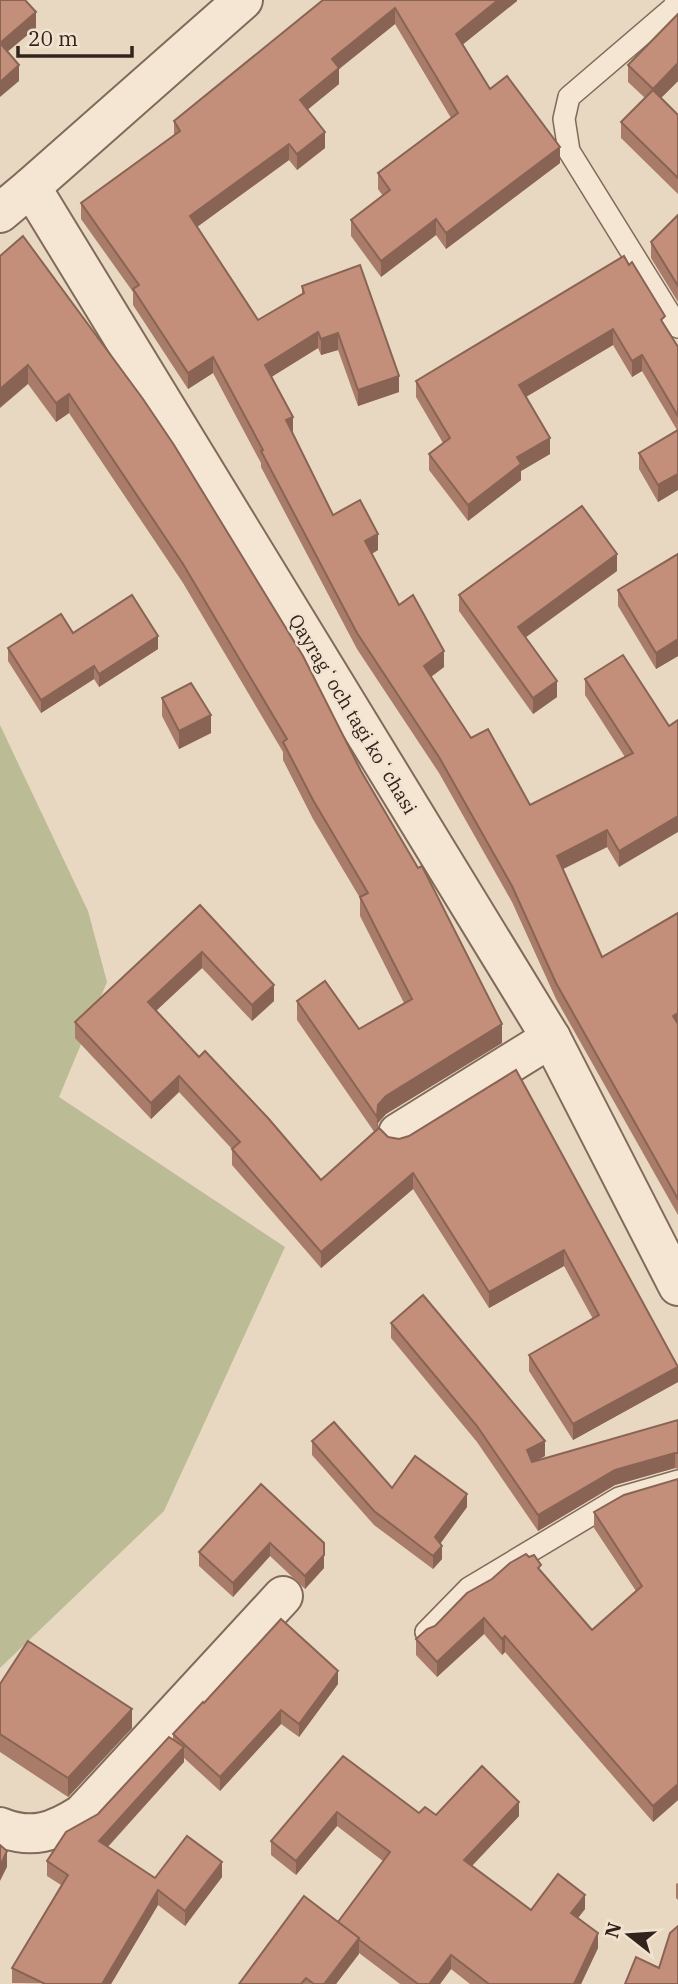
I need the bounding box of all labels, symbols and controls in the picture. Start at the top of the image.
scale bar [18,14,131,58]
text: 20 m [28,24,78,52]
street label: Qayragʻoch tagi koʻchasi [284,610,422,818]
north arrow [594,1900,664,1970]
text: N [599,1919,626,1941]

